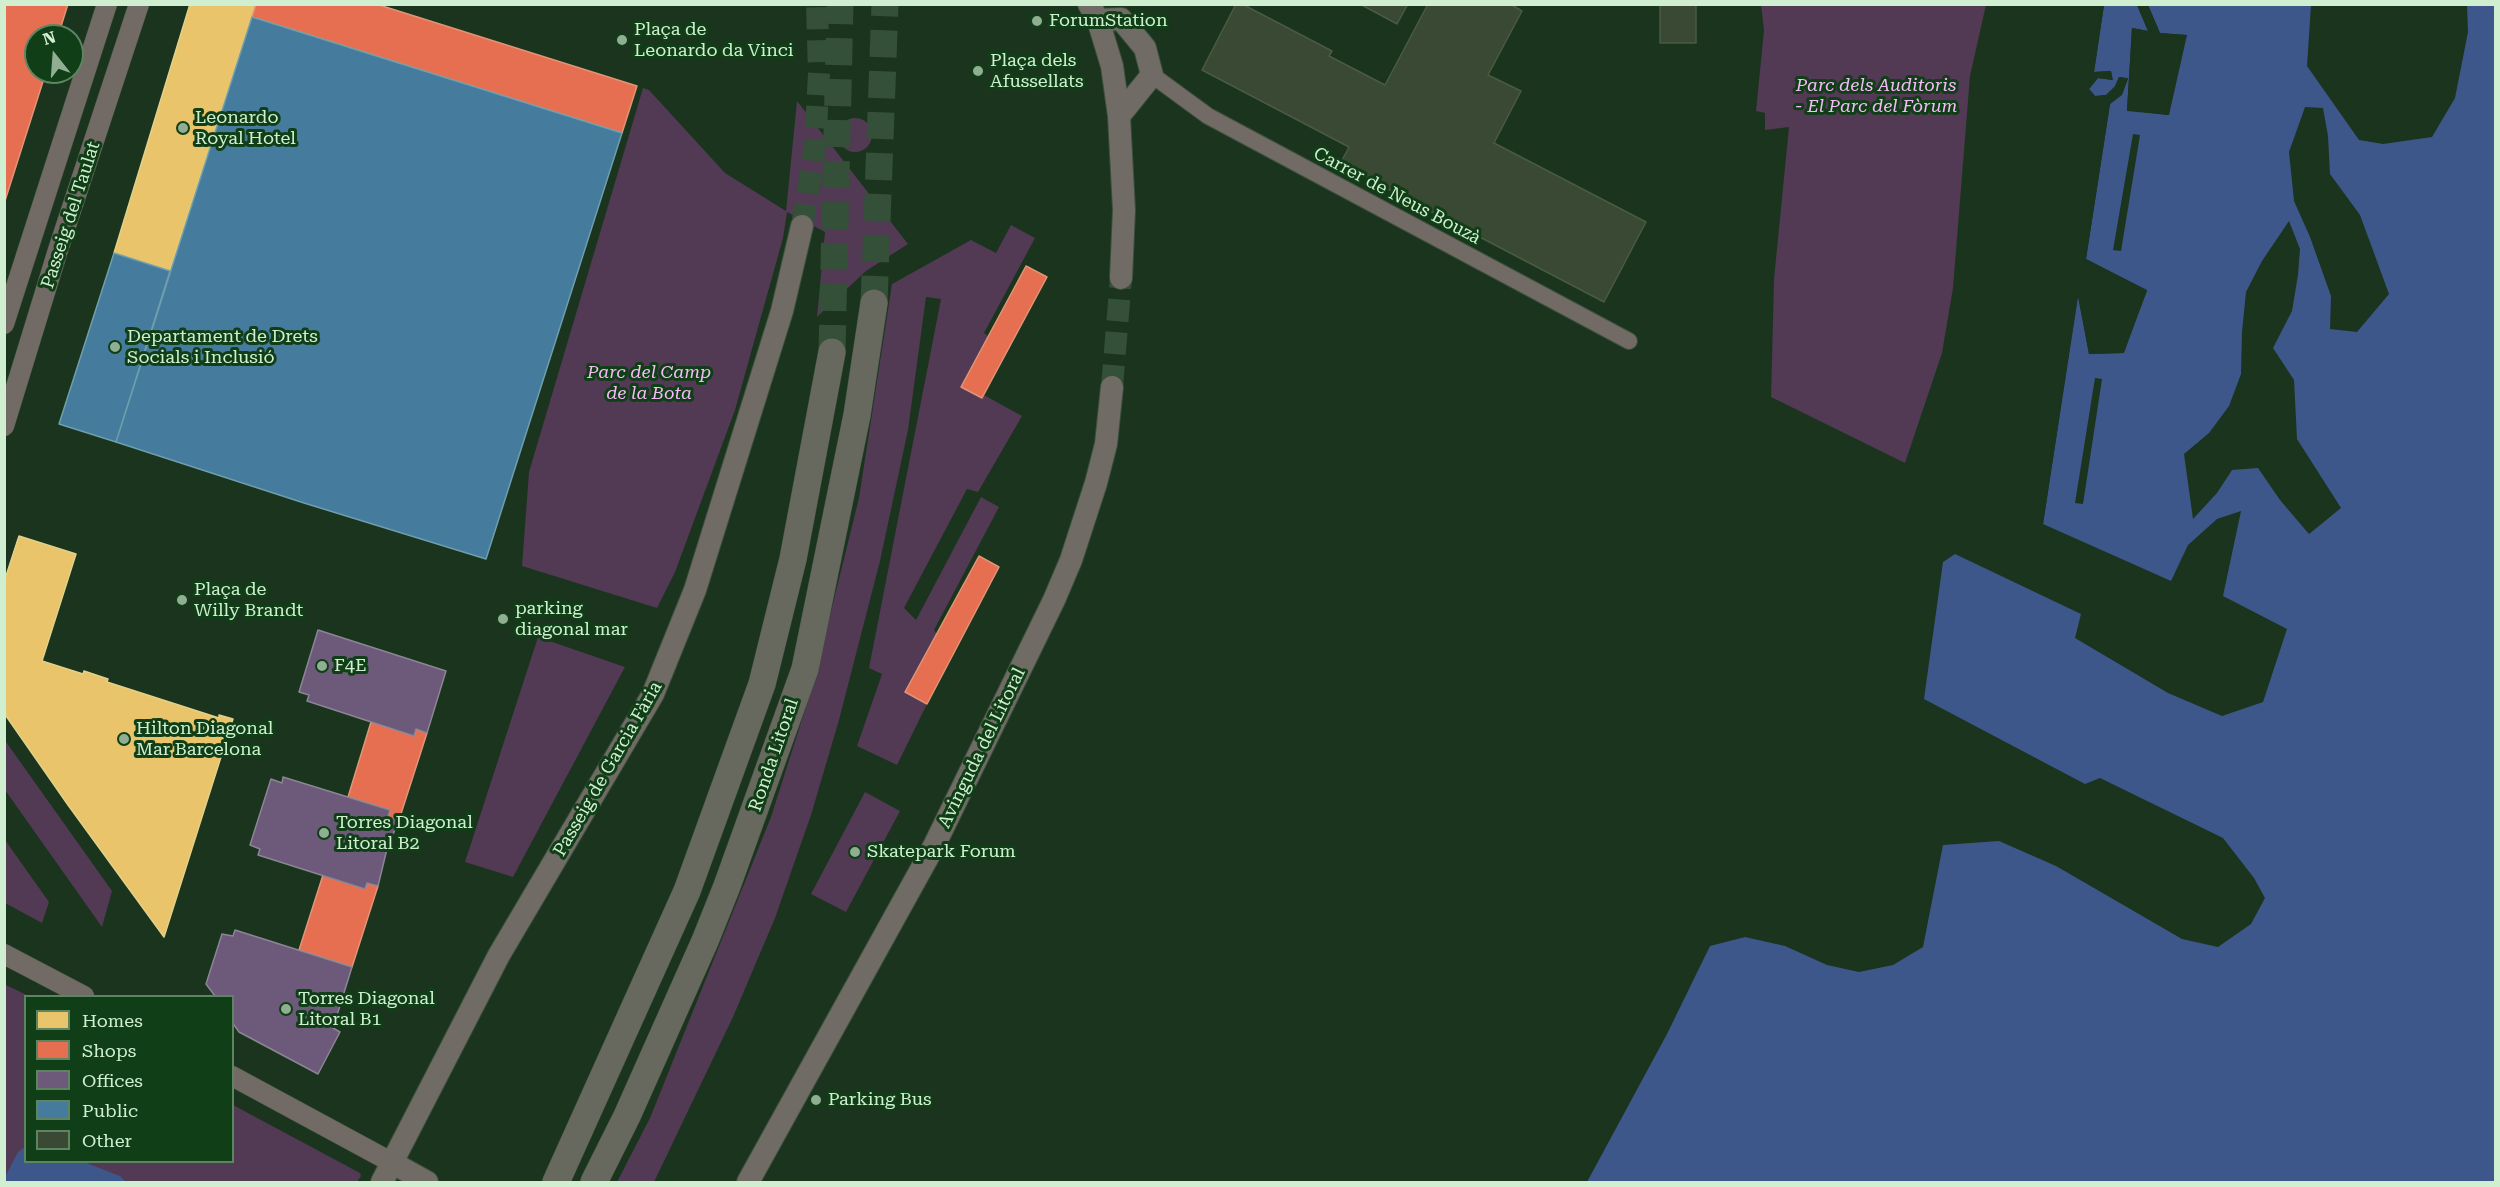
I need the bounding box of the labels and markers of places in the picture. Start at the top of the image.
place label: ForumStation [1049,10,1168,32]
marker: ForumStation [1030,14,1044,28]
place label: Plaça de Leonardo da Vinci [634,19,794,62]
marker: Plaça de Leonardo da Vinci [615,33,629,47]
place label: Plaça dels Afussellats [990,50,1083,92]
marker: Plaça dels Afussellats [971,64,985,78]
place label: Leonardo Royal Hotel [195,107,296,150]
marker: Leonardo Royal Hotel [176,121,190,135]
place label: Departament de Drets Socials i Inclusió [127,326,318,368]
marker: Departament de Drets Socials i Inclusió [108,340,122,354]
place label: Plaça de Willy Brandt [194,579,303,622]
marker: Plaça de Willy Brandt [175,593,189,607]
place label: parking diagonal mar [515,598,628,640]
marker: parking diagonal mar [496,612,510,626]
place label: F4E [334,655,366,677]
marker: F4E [315,659,329,673]
place label: Hilton Diagonal Mar Barcelona [136,718,273,760]
marker: Hilton Diagonal Mar Barcelona [117,732,131,746]
place label: Torres Diagonal Litoral B2 [336,812,473,854]
marker: Torres Diagonal Litoral B2 [317,826,331,840]
place label: Skatepark Forum [867,841,1016,863]
marker: Skatepark Forum [848,845,862,859]
place label: Torres Diagonal Litoral B1 [298,988,435,1030]
marker: Torres Diagonal Litoral B1 [279,1002,293,1016]
place label: Parking Bus [828,1089,931,1111]
marker: Parking Bus [809,1093,823,1107]

